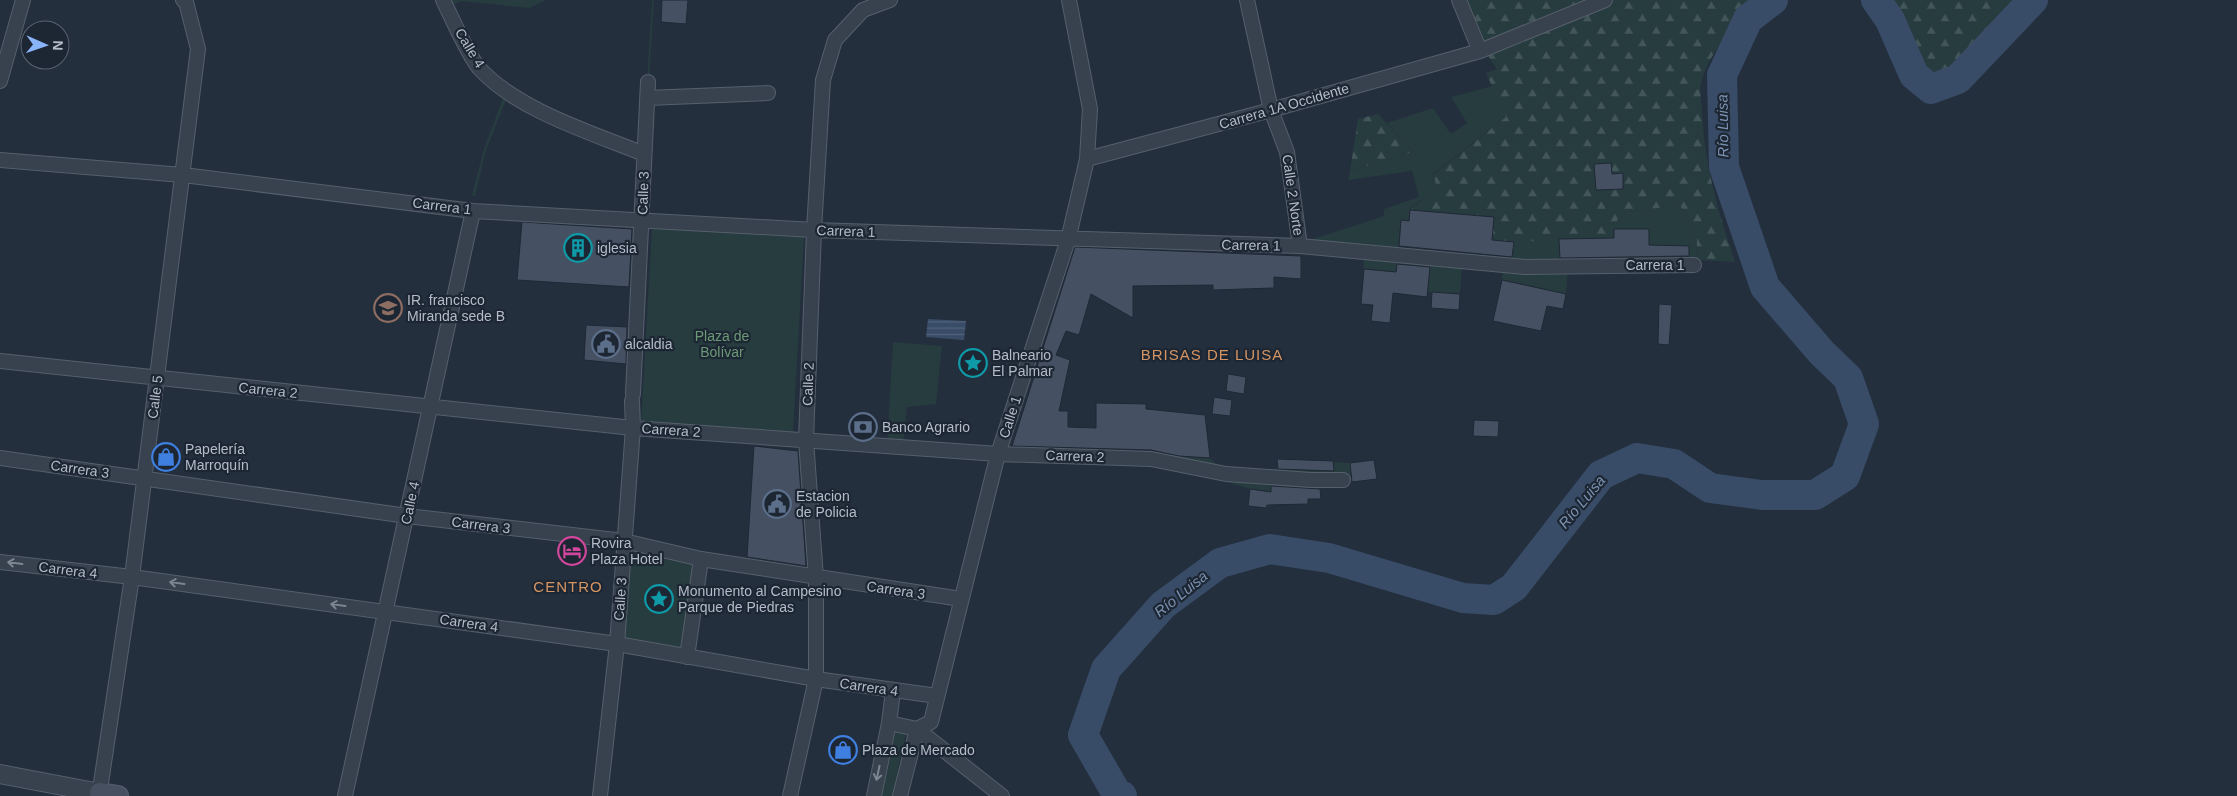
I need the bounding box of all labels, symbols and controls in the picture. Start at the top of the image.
north arrow [20,20,70,70]
street label: Calle 4 [452,25,488,71]
text: N [50,40,66,51]
street label: Carrera 1A Occidente [1217,80,1351,132]
water label: Río Luisa [1713,94,1732,158]
street label: Calle 2 Norte [1279,153,1307,237]
street label: Calle 3 [634,171,652,215]
street label: Carrera 1 [412,194,473,218]
street label: Carrera 1 [816,222,876,240]
building icon: iglesia [563,233,593,263]
street label: Carrera 1 [1221,236,1281,254]
place label: iglesia [597,240,637,256]
street label: Carrera 1 [1625,257,1685,273]
place label: IR. francisco Miranda sede B [407,292,505,324]
school or university icon: IR. francisco Miranda sede B [373,293,403,323]
park label: Plaza de Bolívar [695,328,749,360]
public building icon: alcaldia [591,329,621,359]
place label: alcaldia [625,336,673,352]
district label: BRISAS DE LUISA [1141,346,1283,363]
place label: Balneario El Palmar [992,347,1053,379]
place icon: Balneario El Palmar [958,348,988,378]
street label: Calle 2 [799,362,817,406]
street label: Calle 5 [144,374,166,420]
street label: Carrera 2 [238,379,298,401]
street label: Calle 1 [996,394,1024,440]
bank icon: Banco Agrario [848,412,878,442]
place label: Banco Agrario [882,419,970,435]
street label: Carrera 2 [641,420,701,440]
place label: Papelería Marroquín [185,441,249,473]
shop icon: Papelería Marroquín [151,442,181,472]
street label: Carrera 2 [1045,447,1105,465]
street label: Carrera 3 [50,457,111,481]
water label: Río Luisa [1555,472,1608,531]
street label: Calle 4 [398,480,422,526]
place label: Estacion de Policia [796,488,857,520]
public building icon: Estacion de Policia [762,489,792,519]
street label: Carrera 3 [451,513,512,537]
place label: Rovira Plaza Hotel [591,535,663,567]
hotel icon: Rovira Plaza Hotel [557,536,587,566]
one-way arrow [8,558,24,568]
street label: Carrera 4 [38,558,99,582]
water label: Río Luisa [1151,567,1211,620]
street label: Calle 3 [610,576,630,621]
one-way arrow [169,578,185,588]
district label: CENTRO [533,578,603,595]
street label: Carrera 3 [866,578,927,602]
place label: Monumento al Campesino Parque de Piedras [678,583,842,615]
place icon: Monumento al Campesino Parque de Piedras [644,584,674,614]
one-way arrow [330,600,346,610]
street label: Carrera 4 [439,611,500,635]
street label: Carrera 4 [839,675,900,699]
shop icon: Plaza de Mercado [828,735,858,765]
place label: Plaza de Mercado [862,742,975,758]
one-way arrow [873,765,883,781]

